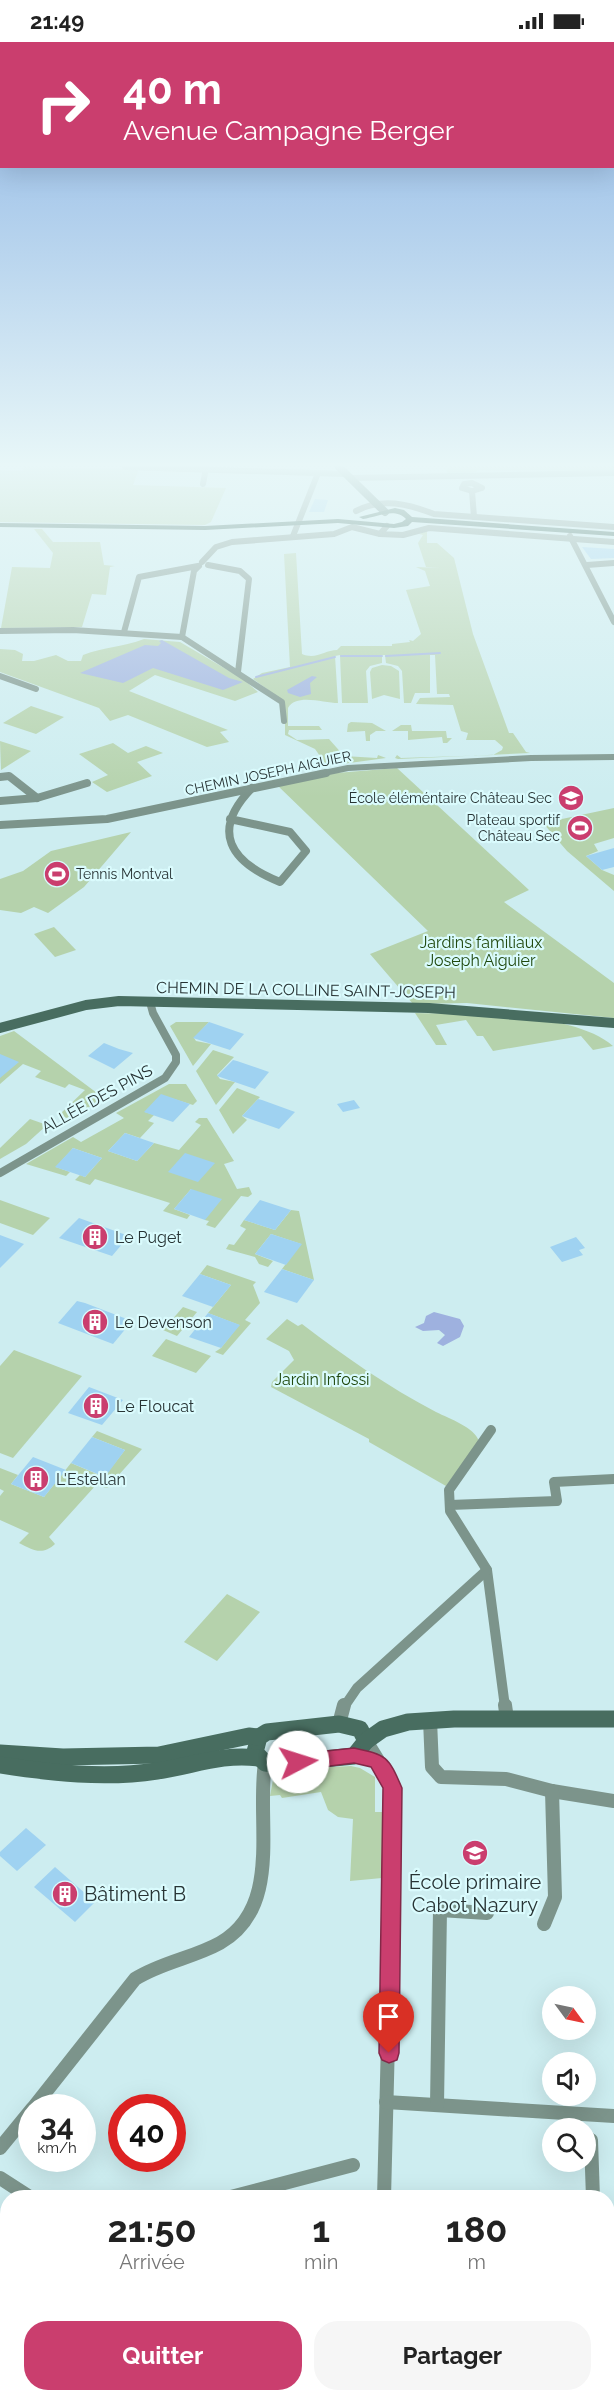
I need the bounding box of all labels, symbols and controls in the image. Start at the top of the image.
text: 21:49 [30,8,84,34]
text: 40 m [123,65,222,114]
icon: right [24,66,102,144]
text: Avenue Campagne Berger [123,115,454,146]
street label: CHEMIN JOSEPH AIGUIER [184,748,352,798]
school or university icon: École éléméntaire Château Sec [556,783,586,813]
place label: École éléméntaire Château Sec [349,789,552,806]
place label: Plateau sportif Château Sec [467,812,561,844]
sports icon: Plateau sportif Château Sec [565,813,595,843]
sports icon: Tennis Montval [42,859,72,889]
place label: Tennis Montval [76,866,173,882]
park label: Jardins familiaux Joseph Aiguier [420,933,542,970]
street label: CHEMIN DE LA COLLINE SAINT-JOSEPH [156,978,456,1002]
street label: ALLÉE DES PINS [38,1060,156,1137]
building icon: Le Puget [80,1222,110,1252]
place label: Le Puget [115,1228,182,1247]
building icon: Le Devenson [80,1307,110,1337]
place label: Le Devenson [115,1313,212,1332]
park label: Jardin Infossi [274,1370,370,1389]
building icon: Le Floucat [81,1391,111,1421]
place label: Le Floucat [116,1397,195,1416]
building icon: L'Estellan [21,1464,51,1494]
place label: L'Estellan [56,1470,126,1489]
position arrow [266,1730,330,1794]
school or university icon: École primaire Cabot Nazury [460,1838,490,1868]
place label: École primaire Cabot Nazury [409,1870,542,1917]
building icon: Bâtiment B [50,1879,80,1909]
place label: Bâtiment B [84,1882,186,1906]
north arrow [542,1986,596,2040]
map controls [542,1986,596,2172]
pin [363,1991,414,2053]
icon: arrive [372,2000,405,2033]
button: sound [542,2052,596,2106]
speed limit sign: 40 [108,2094,186,2172]
text: 34 [40,2108,74,2143]
button: search [542,2118,596,2172]
text: km/h [37,2139,77,2157]
text: 21:50 [107,2208,197,2250]
text: 1 [312,2208,330,2250]
text: 180 [446,2208,507,2250]
text: Arrivée [119,2250,185,2274]
text: min [304,2250,338,2274]
text: m [467,2250,486,2274]
button: Quitter [24,2321,302,2390]
button: Partager [314,2321,591,2390]

